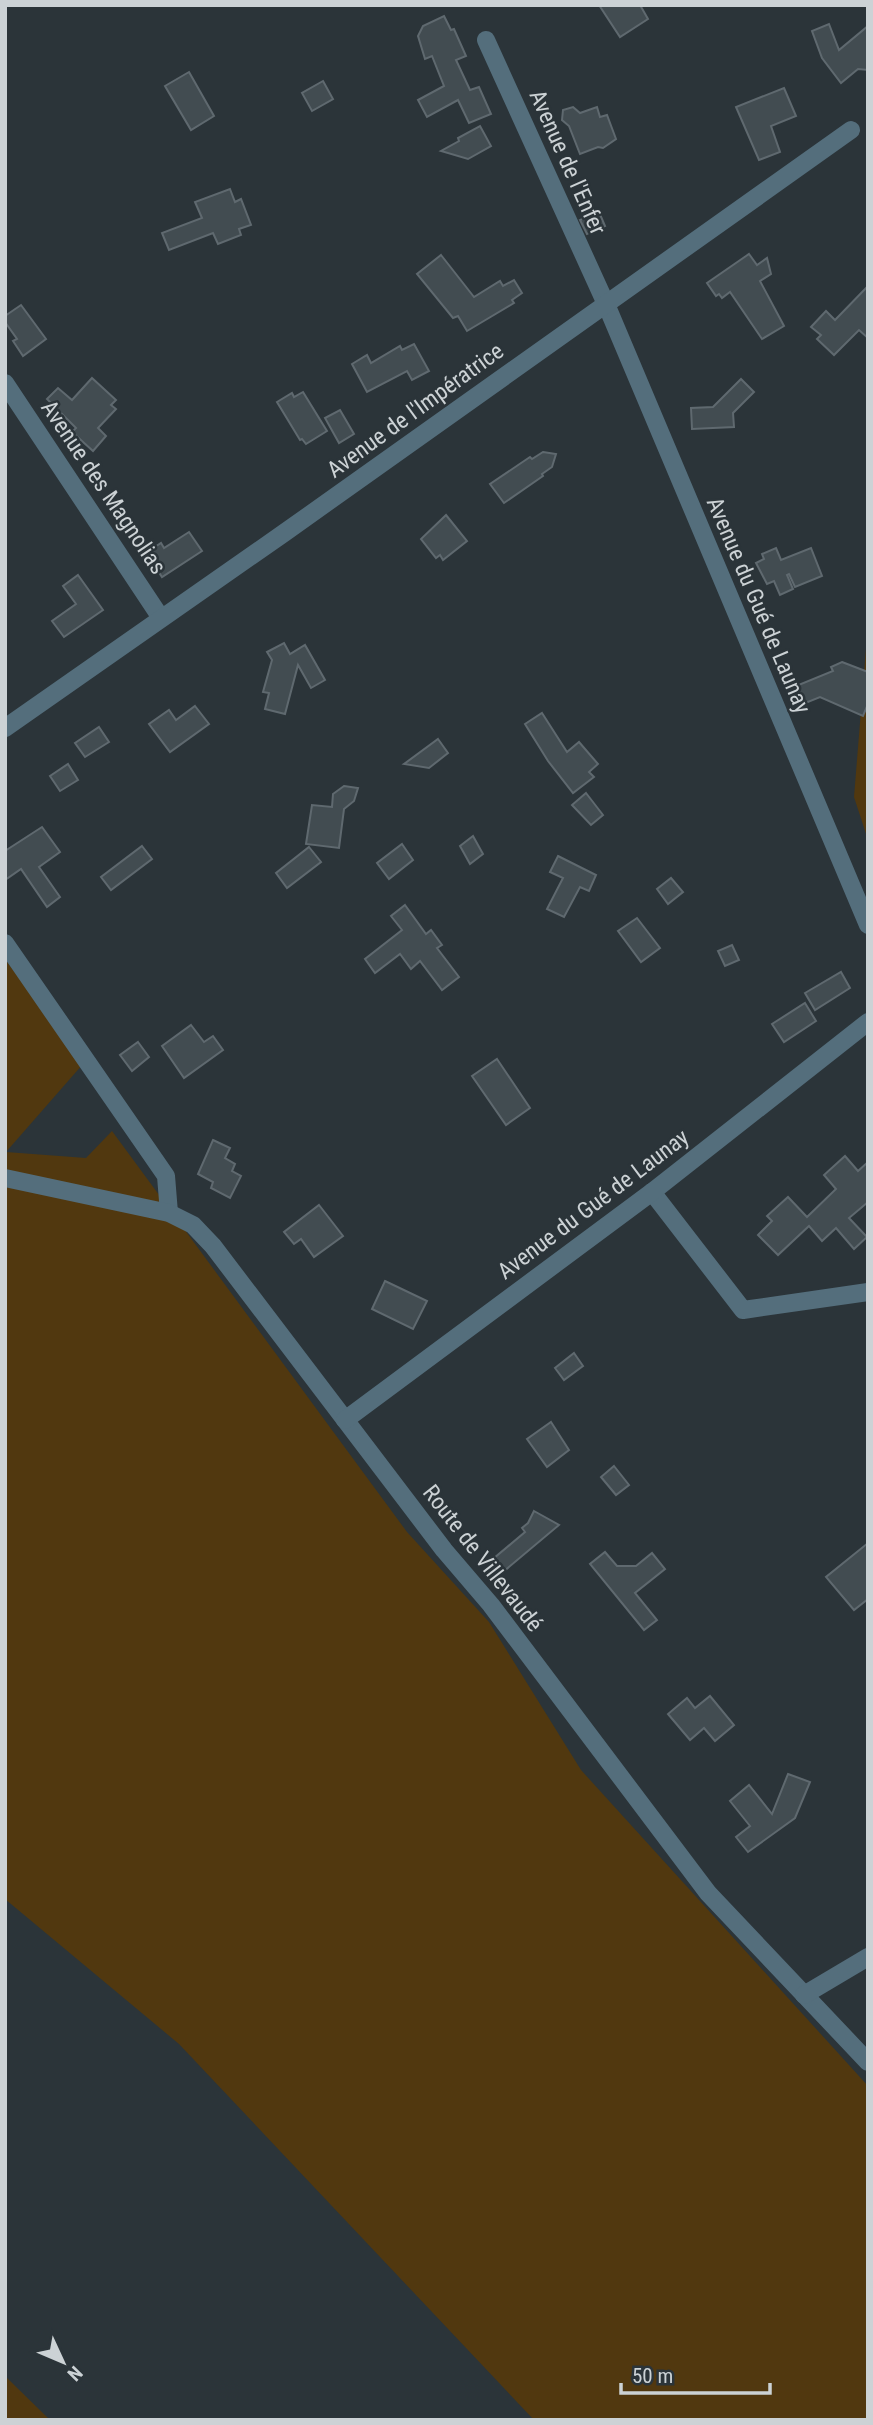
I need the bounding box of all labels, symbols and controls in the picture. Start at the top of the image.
street label: Avenue de l'Enfer [524,86,612,239]
street label: Avenue de l'Impératrice [322,337,509,483]
street label: Avenue des Magnolias [35,395,172,579]
street label: Avenue du Gué de Launay [701,493,816,718]
street label: Avenue du Gué de Launay [492,1124,694,1285]
street label: Route de Villevaudé [417,1480,548,1637]
north arrow [28,2327,98,2397]
scale bar [621,2352,770,2396]
text: N [63,2361,87,2386]
text: 50 m [632,2364,673,2388]

